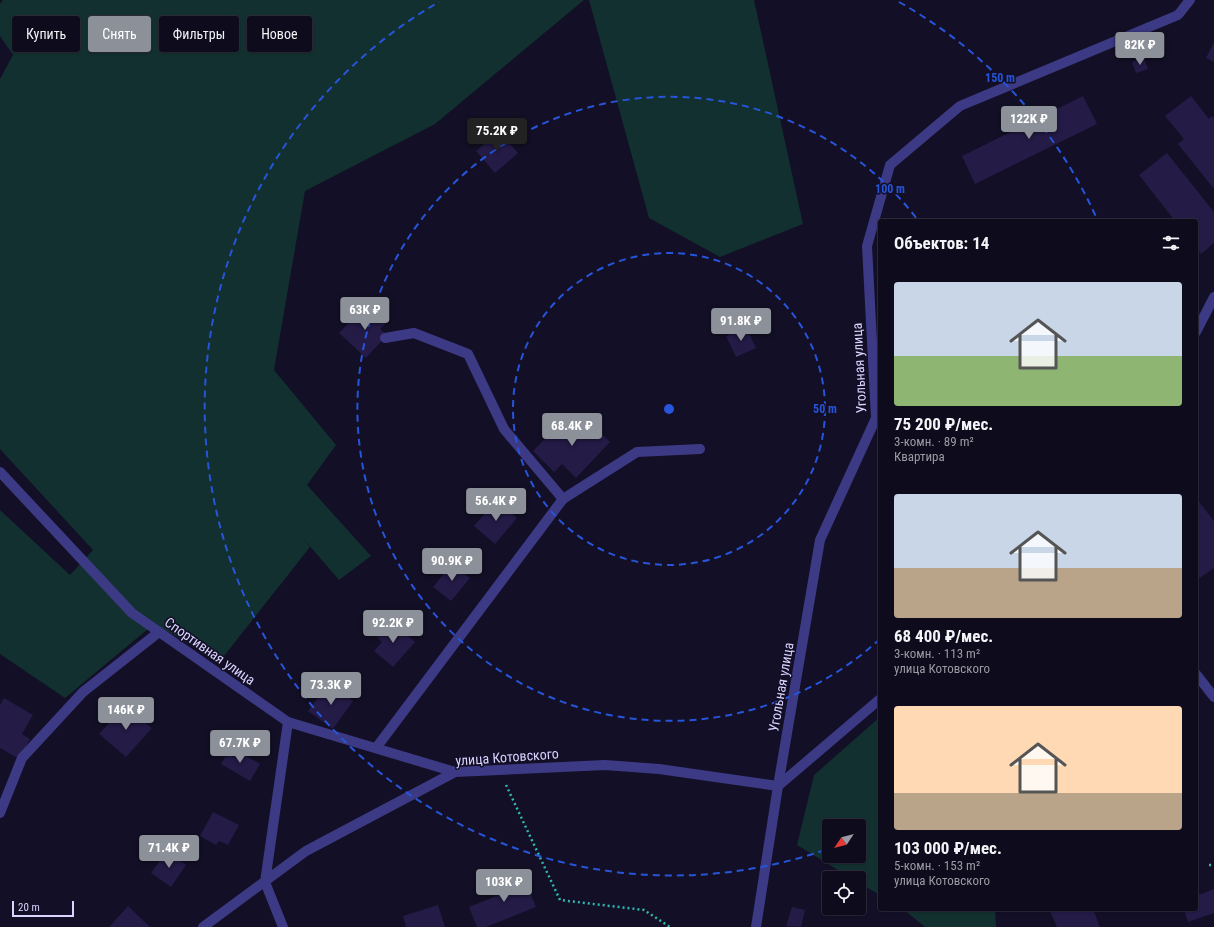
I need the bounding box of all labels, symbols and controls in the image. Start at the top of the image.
chip: Купить [12,16,80,52]
chip: Снять [88,16,151,52]
chip: Фильтры [159,16,239,52]
chip: Новое [247,16,312,52]
pin: 82K ₽ [1112,32,1168,66]
text: 82K ₽ [1124,37,1156,52]
text: 150 m [985,71,1015,85]
pin: 122K ₽ [996,106,1062,140]
text: 122K ₽ [1010,111,1048,126]
pin: 75.2K ₽ [460,118,534,152]
text: 75.2K ₽ [476,123,518,138]
text: 100 m [875,182,905,196]
icon: filters [1160,232,1182,254]
text: Объектов: 14 [894,233,989,253]
pin: 63K ₽ [337,297,393,331]
text: 63K ₽ [349,302,381,317]
pin: 91.8K ₽ [704,308,778,342]
icon: home [1002,308,1074,380]
text: 91.8K ₽ [720,313,762,328]
street label: Угольная улица [849,322,869,414]
centre of rings [662,402,676,416]
text: 50 m [813,402,837,416]
pin: 68.4K ₽ [535,413,609,447]
text: 75 200 ₽/мес. [894,414,993,434]
text: 68.4K ₽ [551,418,593,433]
text: 3-комн. · 89 m² [894,434,974,449]
text: Квартира [894,449,945,464]
pin: 56.4K ₽ [459,488,533,522]
text: 56.4K ₽ [475,493,517,508]
icon: home [1002,520,1074,592]
pin: 90.9K ₽ [415,548,489,582]
text: 90.9K ₽ [431,553,473,568]
pin: 92.2K ₽ [356,610,430,644]
street label: Спортивная улица [162,614,258,688]
text: 92.2K ₽ [372,615,414,630]
text: 68 400 ₽/мес. [894,626,993,646]
street label: Угольная улица [765,641,797,733]
text: 3-комн. · 113 m² [894,646,980,661]
text: улица Котовского [894,661,990,676]
pin: 73.3K ₽ [294,672,368,706]
text: 73.3K ₽ [310,677,352,692]
pin: 146K ₽ [93,697,159,731]
text: 146K ₽ [107,702,145,717]
pin: 67.7K ₽ [203,730,277,764]
icon: home [1002,732,1074,804]
text: 67.7K ₽ [219,735,261,750]
street label: улица Котовского [455,745,559,769]
north arrow [822,819,866,863]
map controls [822,819,866,915]
pin: 71.4K ₽ [132,835,206,869]
text: 103 000 ₽/мес. [894,838,1002,858]
text: 71.4K ₽ [148,840,190,855]
text: 5-комн. · 153 m² [894,858,980,873]
pin: 103K ₽ [471,869,537,903]
button: locate [822,871,866,915]
text: улица Котовского [894,873,990,888]
text: 103K ₽ [485,874,523,889]
scale bar [12,899,74,918]
text: 20 m [18,901,40,914]

